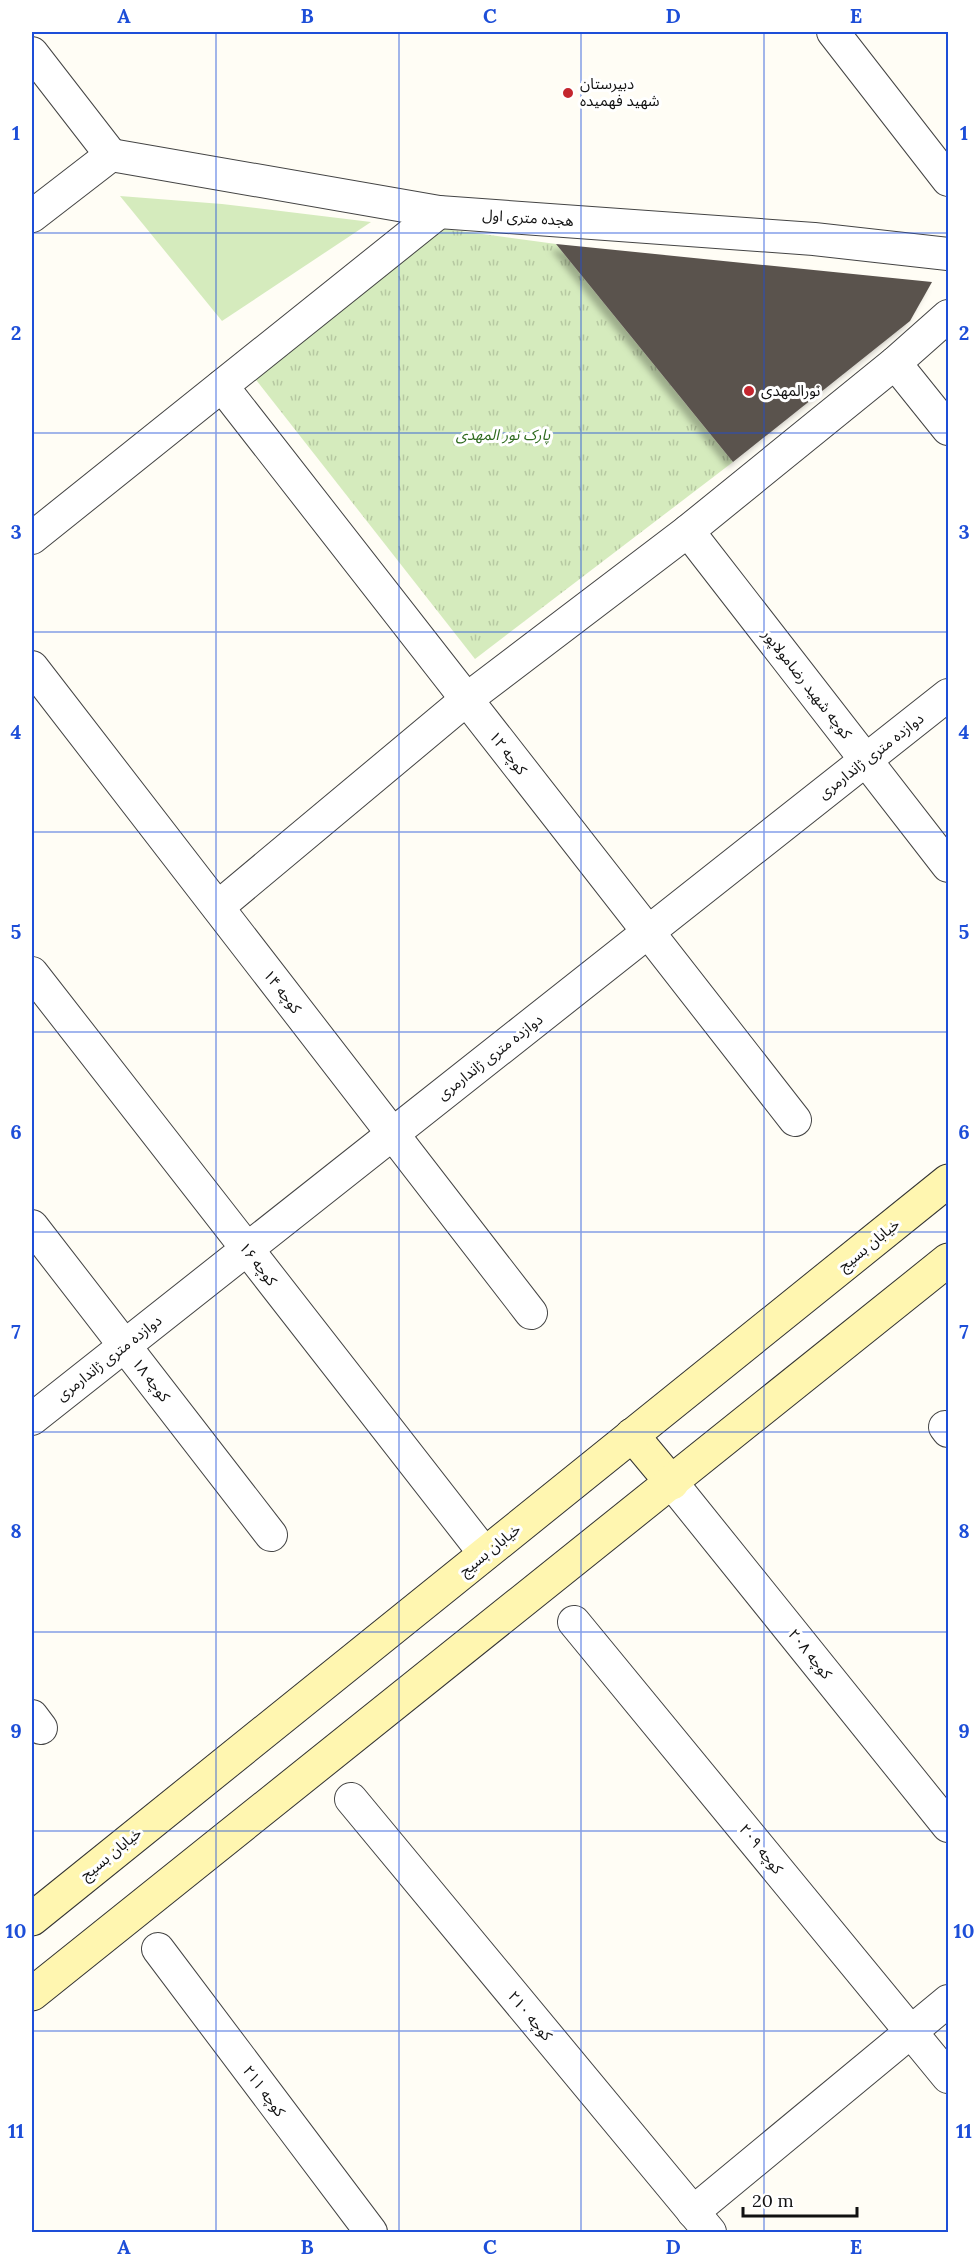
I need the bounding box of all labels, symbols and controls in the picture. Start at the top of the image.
text: A [117,3,131,28]
text: B [300,3,314,28]
text: C [483,3,497,28]
text: D [665,3,681,28]
text: E [850,3,862,28]
place label: دبیرستان شهید فهمیده [580,74,660,110]
marker: دبیرستان شهید فهمیده [561,86,575,100]
text: 1 [12,120,20,145]
text: 1 [960,120,968,145]
street label: هجده متری اول [482,205,574,230]
text: 2 [11,320,21,345]
text: 2 [959,320,969,345]
place label: نورالمهدی [761,381,820,400]
marker: نورالمهدی [742,384,756,398]
park label: پارک نور المهدی [456,425,551,445]
text: 3 [10,519,22,544]
text: 3 [958,519,970,544]
street label: کوچه شهید رضامولاپور [757,624,857,744]
street label: دوازده متری ژاندارمری [814,708,927,803]
text: 4 [11,719,22,744]
text: 4 [959,719,970,744]
street label: ۱۲ کوچه [485,727,532,780]
text: 5 [11,919,22,944]
text: 5 [959,919,970,944]
street label: ‍‍ ۱۴ کوچه [256,962,306,1018]
street label: دوازده متری ژاندارمری [433,1009,546,1104]
text: 6 [10,1119,22,1144]
text: 6 [958,1119,970,1144]
street label: خیابان بسیج [834,1214,905,1277]
street label: ۱۶ کوچه [235,1238,282,1291]
street label: دوازده متری ژاندارمری [52,1310,165,1405]
text: 7 [11,1319,21,1344]
text: 7 [959,1319,969,1344]
street label: ۱۸ کوچه [128,1354,175,1407]
text: 8 [10,1518,22,1543]
text: 8 [958,1518,970,1543]
street label: خیابان بسیج [455,1519,526,1582]
street label: ۲۰۸ کوچه [784,1625,837,1684]
text: 9 [10,1718,22,1743]
text: 9 [958,1718,970,1743]
street label: ۲۰۹ کوچه [735,1820,788,1879]
street label: خیابان بسیج [76,1823,147,1886]
text: 10 [6,1918,26,1943]
text: 10 [954,1918,974,1943]
street label: ۲۱۰ کوچه [503,1987,557,2046]
street label: کوچه ۲۱۱ [238,2061,290,2121]
text: 11 [8,2118,24,2143]
text: 11 [956,2118,972,2143]
scale bar [743,2180,857,2218]
text: 20 m [752,2189,794,2212]
text: A [117,2234,131,2259]
text: B [300,2234,314,2259]
text: C [483,2234,497,2259]
text: D [665,2234,681,2259]
text: E [850,2234,862,2259]

